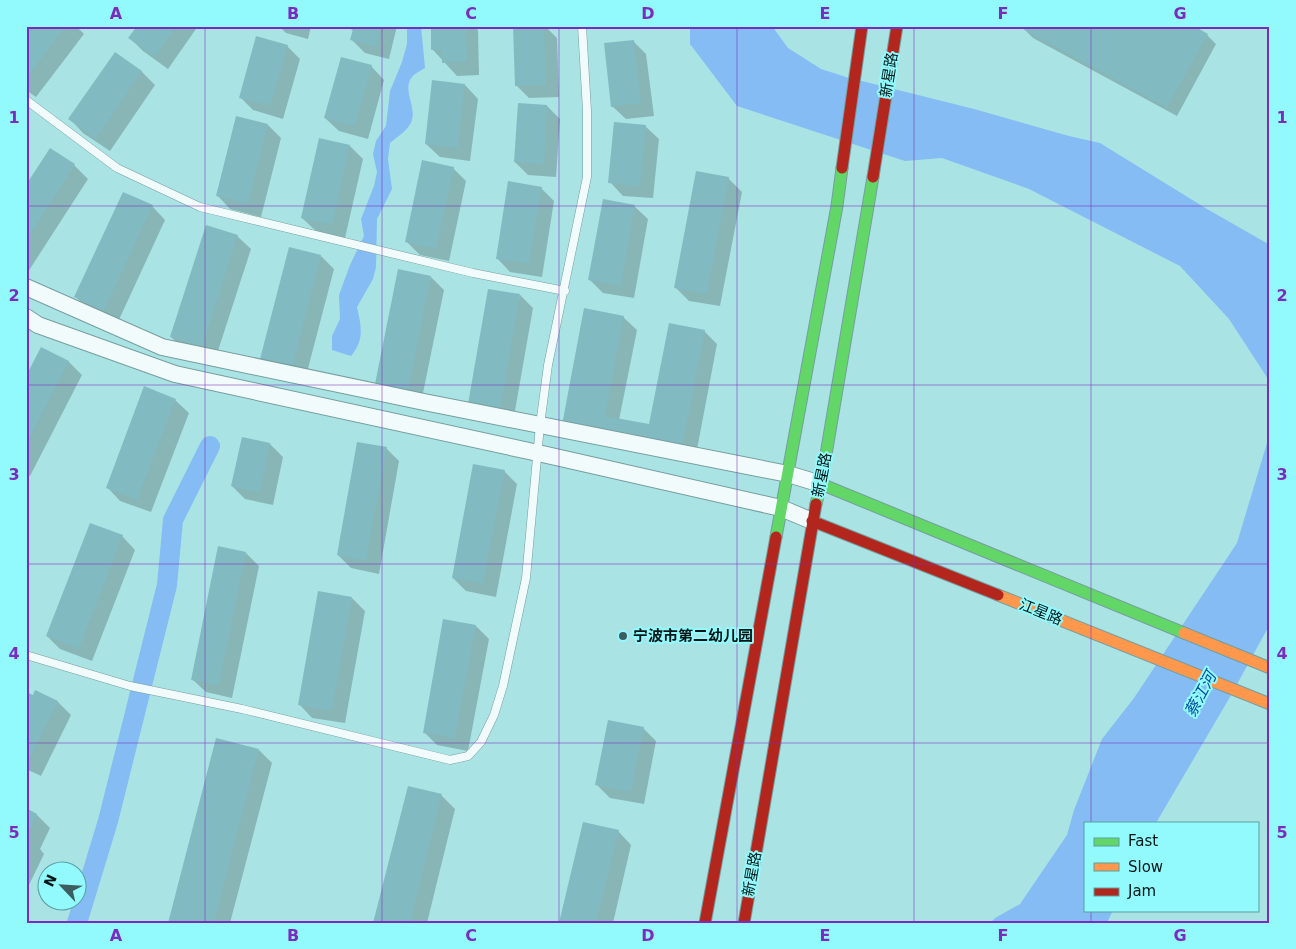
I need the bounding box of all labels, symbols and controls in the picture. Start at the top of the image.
text: A [110,4,123,23]
text: B [287,4,299,23]
text: C [465,4,477,23]
text: D [641,4,655,23]
text: E [820,4,830,23]
text: F [998,4,1008,23]
text: G [1173,4,1187,23]
street label: 新星路 [877,51,901,99]
text: 1 [8,108,20,127]
text: 1 [1276,108,1288,127]
text: 2 [8,286,20,305]
text: 2 [1276,286,1288,305]
street label: 新星路 [809,451,835,499]
text: 3 [8,465,20,484]
text: 3 [1276,465,1288,484]
street label: 江星路 [1017,595,1065,629]
place label: 宁波市第二幼儿园 [633,627,753,645]
marker: 宁波市第二幼儿园 [617,630,629,642]
text: 4 [8,644,20,663]
text: 4 [1276,644,1288,663]
water label: 蔡江河 [1181,666,1222,720]
legend [1084,822,1258,912]
text: 5 [8,823,20,842]
text: 5 [1276,823,1288,842]
text: Fast [1128,832,1158,850]
street label: 新星路 [739,850,765,898]
text: Slow [1128,858,1163,876]
north arrow [38,862,88,912]
text: N [40,872,60,889]
text: Jam [1127,882,1156,900]
text: A [110,926,123,945]
text: B [287,926,299,945]
text: C [465,926,477,945]
text: D [641,926,655,945]
text: E [820,926,830,945]
text: F [998,926,1008,945]
text: G [1173,926,1187,945]

